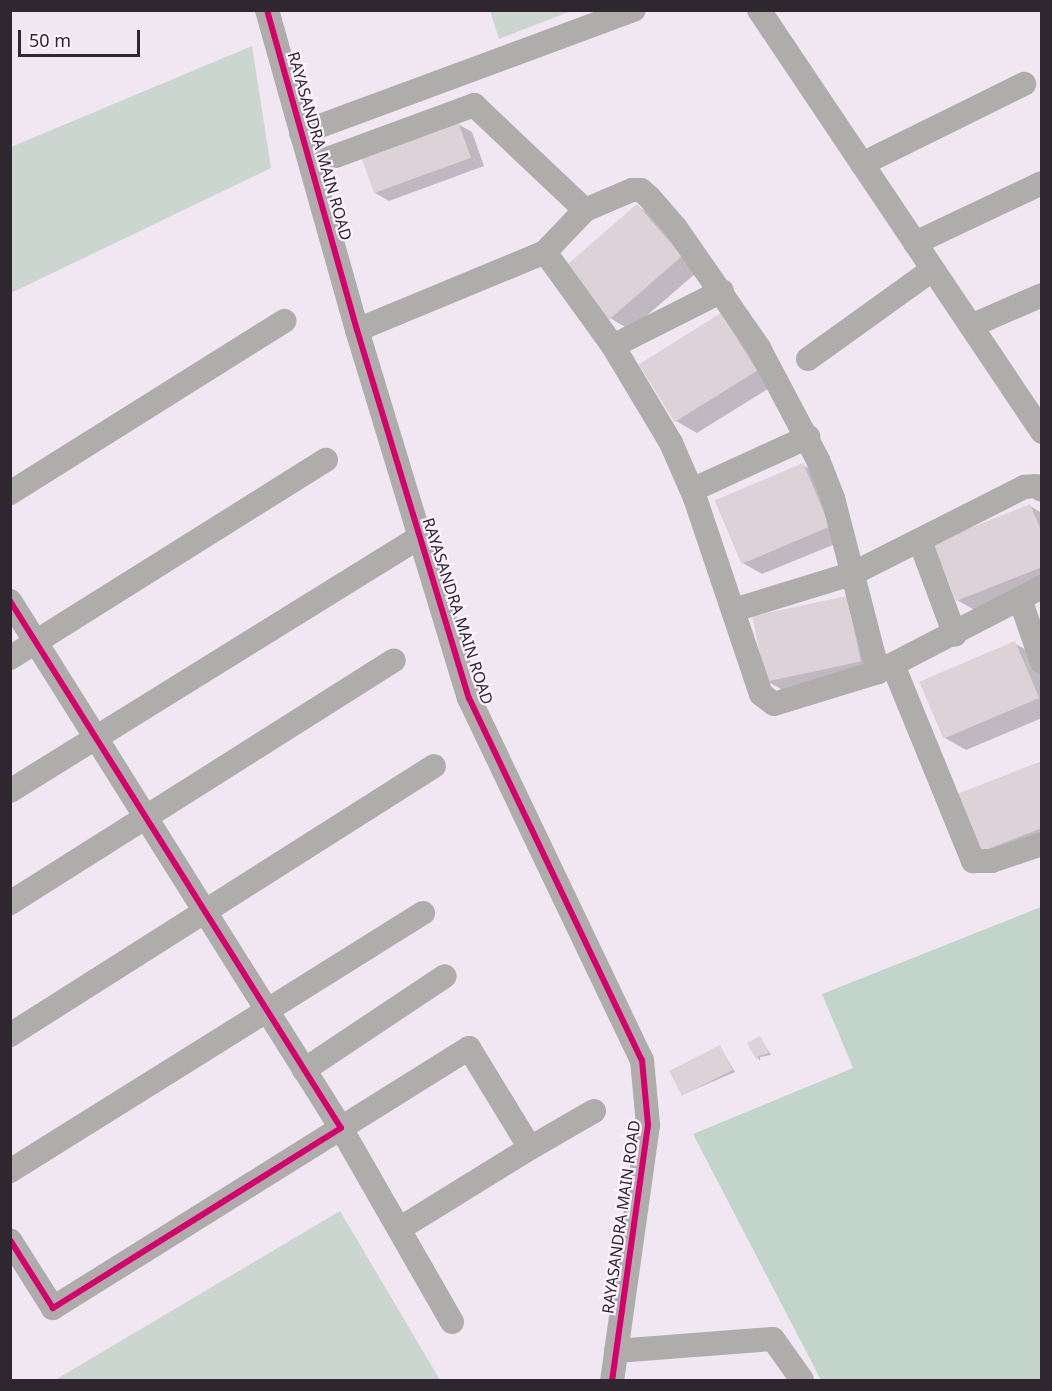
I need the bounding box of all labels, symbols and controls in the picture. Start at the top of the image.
scale bar [21,18,142,56]
text: 50 m [29,28,71,52]
street label: RAYASANDRA MAIN ROAD [284,50,356,242]
street label: RAYASANDRA MAIN ROAD [419,515,497,707]
street label: RAYASANDRA MAIN ROAD [598,1119,644,1315]

